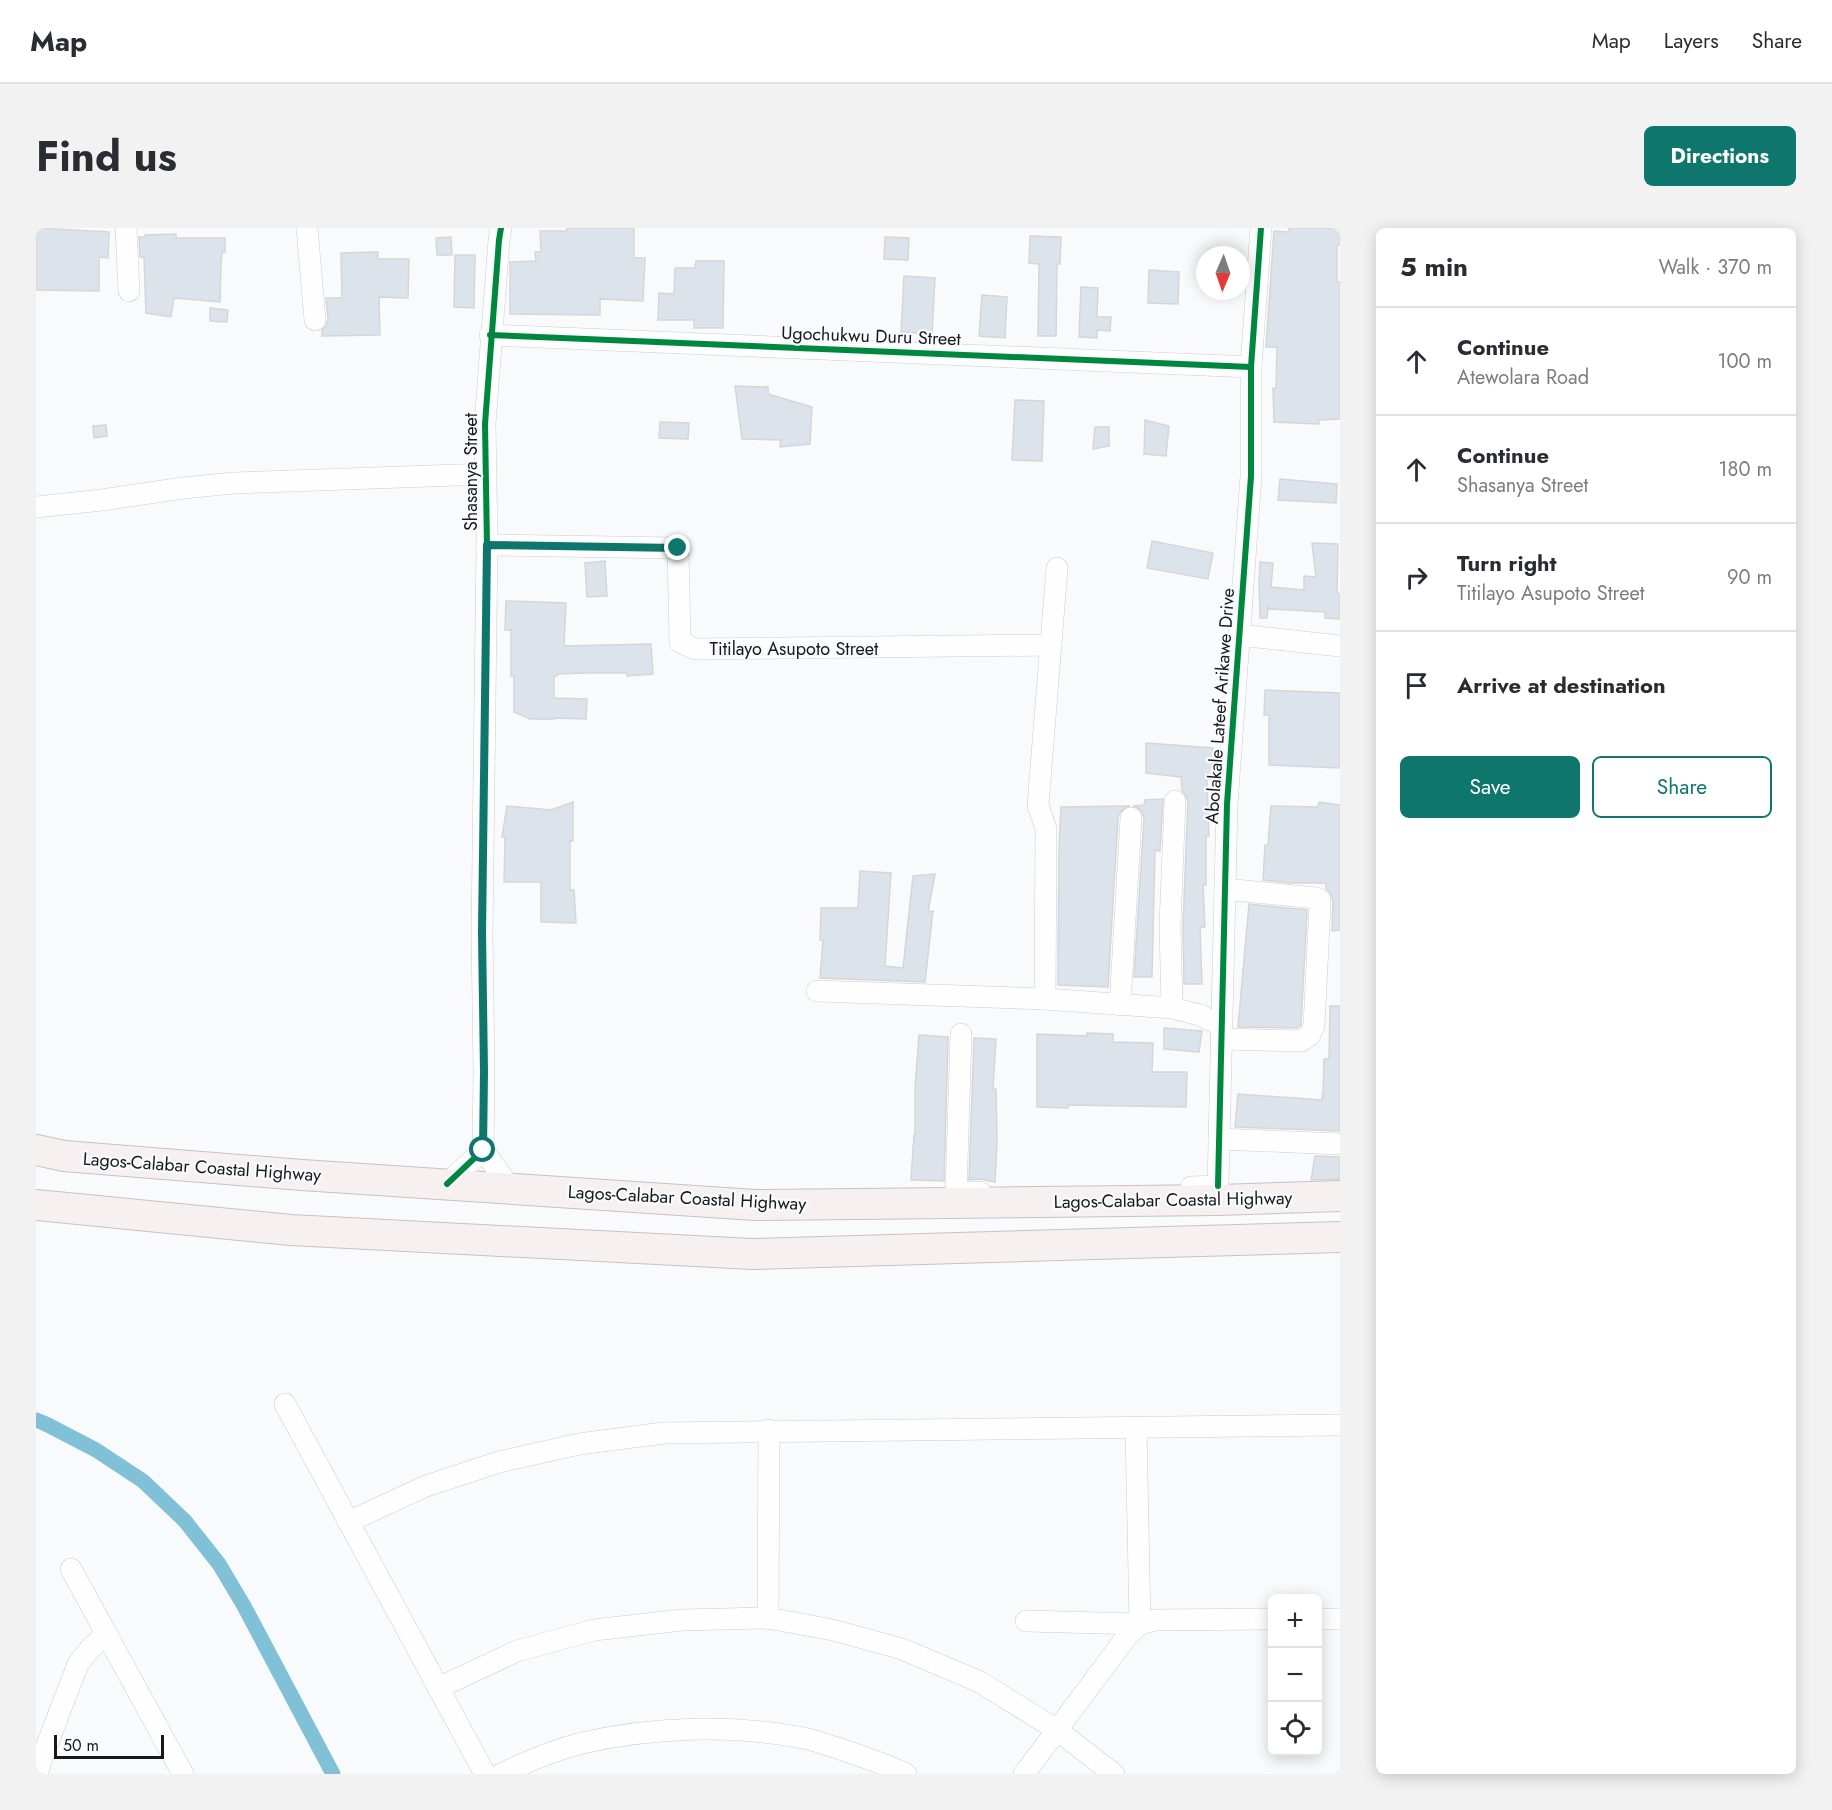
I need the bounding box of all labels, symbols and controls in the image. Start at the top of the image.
text: Map [30,21,87,62]
text: Map [1592,26,1631,56]
text: Layers [1664,26,1719,56]
text: Share [1752,26,1802,56]
text: Find us [36,126,177,187]
button: Directions [1644,126,1796,186]
north arrow [1196,246,1250,300]
text: 5 min [1400,248,1468,286]
text: Walk · 370 m [1658,253,1772,282]
street label: Ugochukwu Duru Street [781,320,962,352]
text: Continue [1457,331,1549,363]
icon: ahead [1400,345,1433,378]
text: 100 m [1717,347,1772,376]
text: Atewolara Road [1457,363,1589,392]
street label: Shasanya Street [458,412,484,531]
text: Continue [1457,439,1549,471]
icon: ahead [1400,453,1433,486]
text: 180 m [1718,455,1772,484]
text: Shasanya Street [1457,471,1588,500]
route end [664,534,690,560]
text: Turn right [1457,547,1557,579]
icon: right [1400,561,1433,594]
text: 90 m [1727,563,1772,592]
text: Titilayo Asupoto Street [1457,579,1645,608]
street label: Abolakale Lateef Arikawe Drive [1199,587,1241,825]
street label: Titilayo Asupoto Street [710,636,879,662]
icon: arrive [1400,669,1433,702]
text: Arrive at destination [1457,669,1666,701]
button: Save [1400,756,1580,818]
button: Share [1592,756,1772,818]
route start [469,1136,495,1162]
street label: Lagos-Calabar Coastal Highway [82,1146,322,1188]
street label: Lagos-Calabar Coastal Highway [567,1179,807,1217]
street label: Lagos-Calabar Coastal Highway [1053,1185,1293,1215]
map controls [1268,1594,1322,1756]
button: + [1268,1594,1322,1648]
button: − [1268,1648,1322,1702]
button: locate [1268,1702,1322,1756]
scale bar [54,1732,164,1760]
text: 50 m [63,1734,99,1757]

